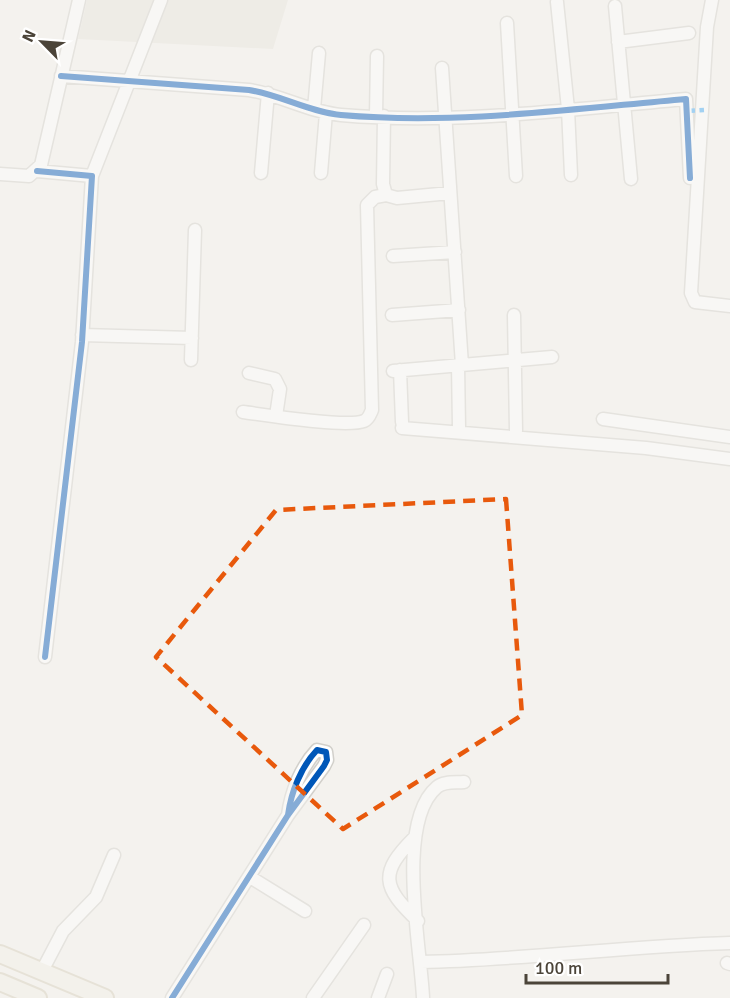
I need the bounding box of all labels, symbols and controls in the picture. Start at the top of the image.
north arrow [12,12,72,72]
text: N [18,27,41,45]
scale bar [526,947,668,985]
text: 100 m [535,957,582,979]

